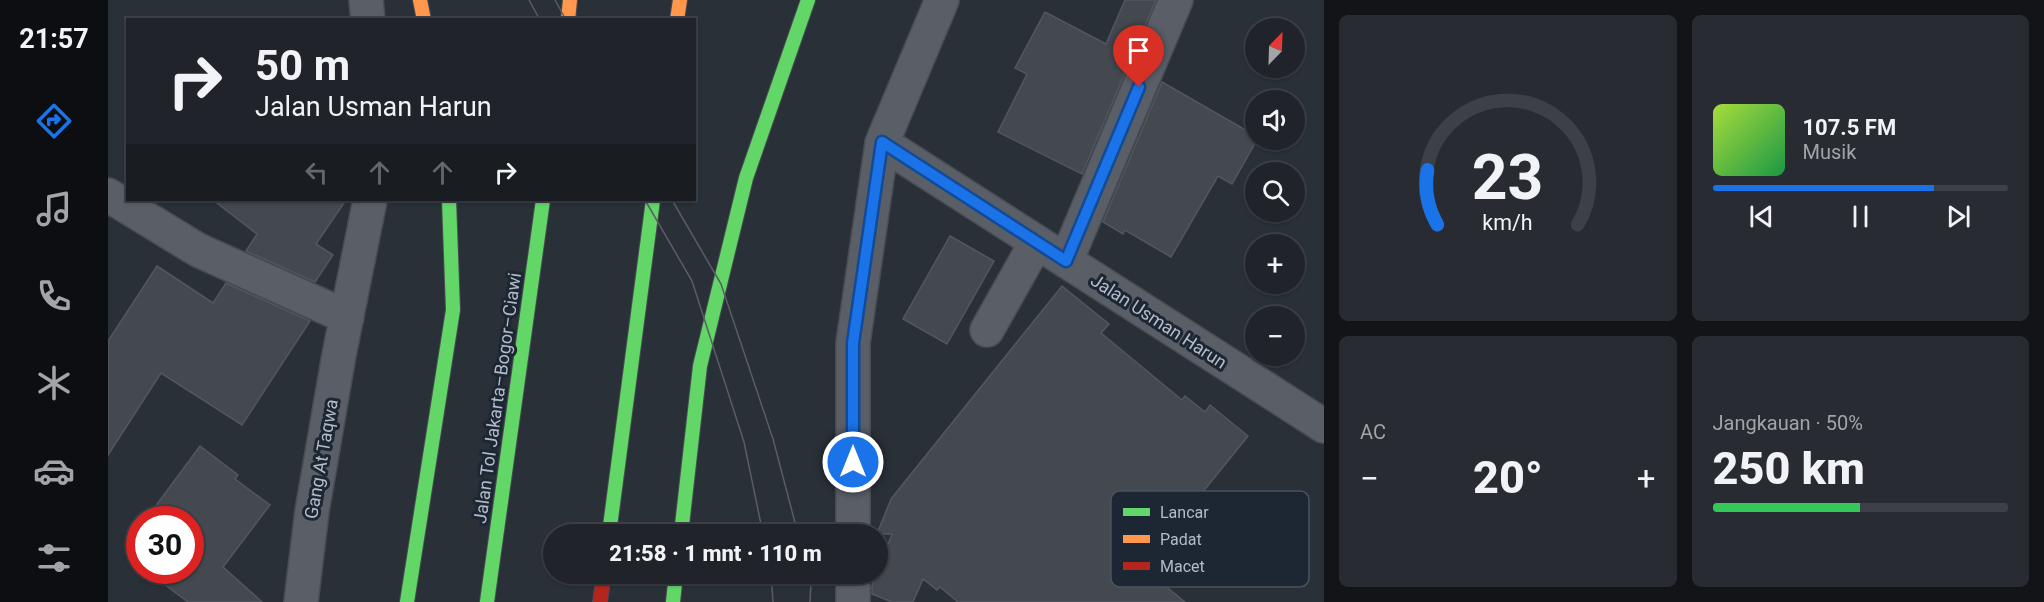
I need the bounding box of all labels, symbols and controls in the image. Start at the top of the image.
north arrow [1245,18,1305,78]
map controls [1245,18,1305,366]
text: 21:57 [19,23,89,55]
pin [1113,25,1164,87]
icon: arrive [1122,34,1155,67]
text: 50 m [255,41,350,90]
icon: right [156,42,234,120]
button: sound [1245,90,1305,150]
text: Jalan Usman Harun [255,91,492,123]
icon: directions [33,100,75,142]
text: 107.5 FM [1803,115,1896,140]
text: Musik [1803,140,1856,164]
text: 23 [1472,141,1544,214]
icon: left [300,156,333,189]
icon: ahead [363,156,396,189]
icon: ahead [426,156,459,189]
icon: right [489,156,522,189]
button: search [1245,162,1305,222]
icon: music [33,188,75,230]
icon: previous [1745,200,1778,233]
icon: pause [1844,200,1877,233]
icon: next [1942,200,1975,233]
text: km/h [1483,211,1533,236]
button: + [1245,234,1305,294]
street label: Jalan Usman Harun [1087,269,1231,373]
street label: Jalan Tol Jakarta–Bogor–Ciawi [469,271,525,525]
icon: phone [33,275,75,317]
button: − [1245,306,1305,366]
icon: climate [33,362,75,404]
street label: Gang At Taqwa [300,397,342,521]
text: Jangkauan · 50% [1713,411,1863,435]
text: AC [1360,420,1386,444]
position arrow [821,430,885,494]
text: 250 km [1713,442,1865,495]
icon: car [33,450,75,492]
text: 20° [1473,451,1543,504]
text: − [1360,459,1379,498]
text: + [1637,459,1656,498]
legend [1111,491,1309,587]
text: Lancar [1160,503,1209,522]
speed limit sign: 30 [126,506,204,584]
text: Padat [1160,530,1202,549]
icon: filters [33,537,75,579]
text: 21:58 · 1 mnt · 110 m [609,541,822,566]
text: Macet [1160,557,1205,576]

